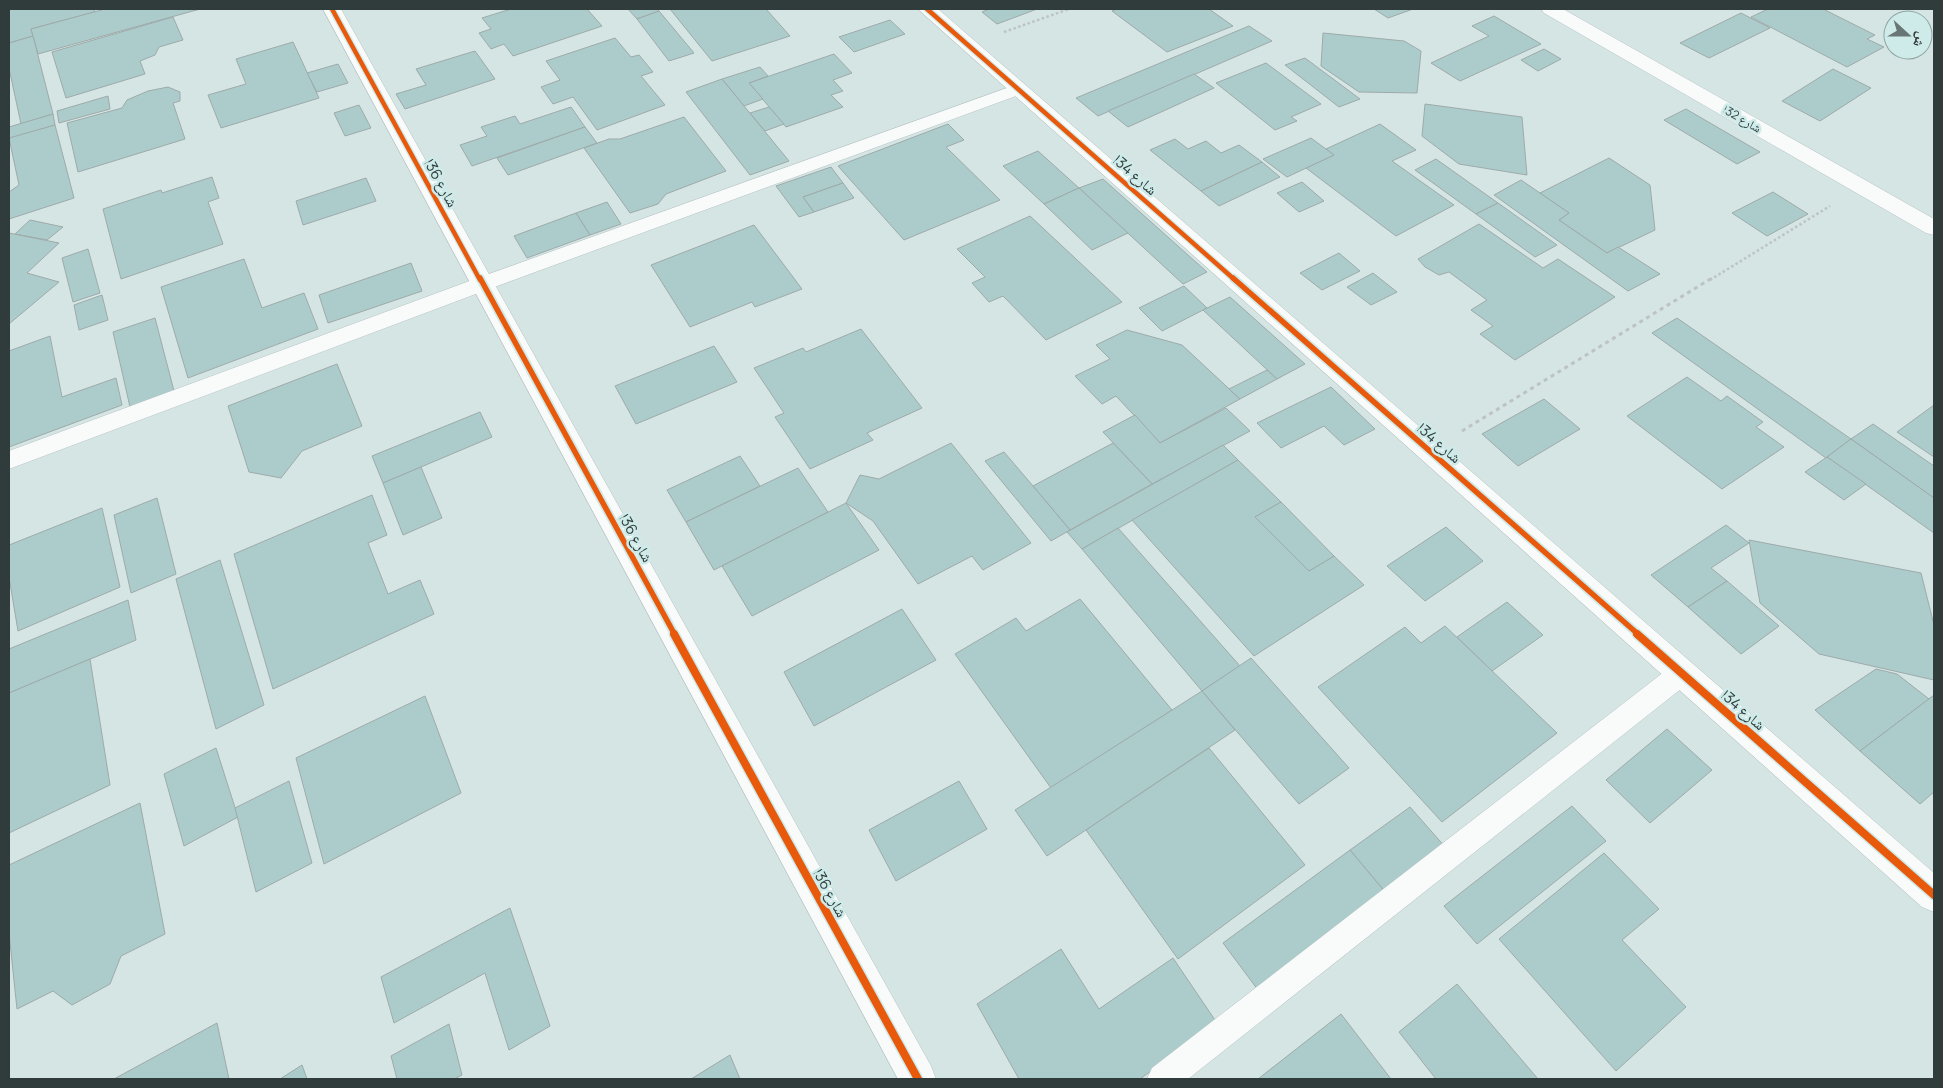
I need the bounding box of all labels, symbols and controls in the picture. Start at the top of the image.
north arrow [1883,10,1933,60]
text: ش [1909,29,1932,50]
street label: شارع 32ا [1720,101,1765,136]
street label: شارع 34ا [1109,150,1162,200]
street label: شارع 36ا [419,155,463,211]
street label: شارع 34ا [1413,418,1466,468]
street label: شارع 36ا [614,510,658,566]
street label: شارع 34ا [1717,685,1770,735]
street label: شارع 36ا [808,865,852,921]

